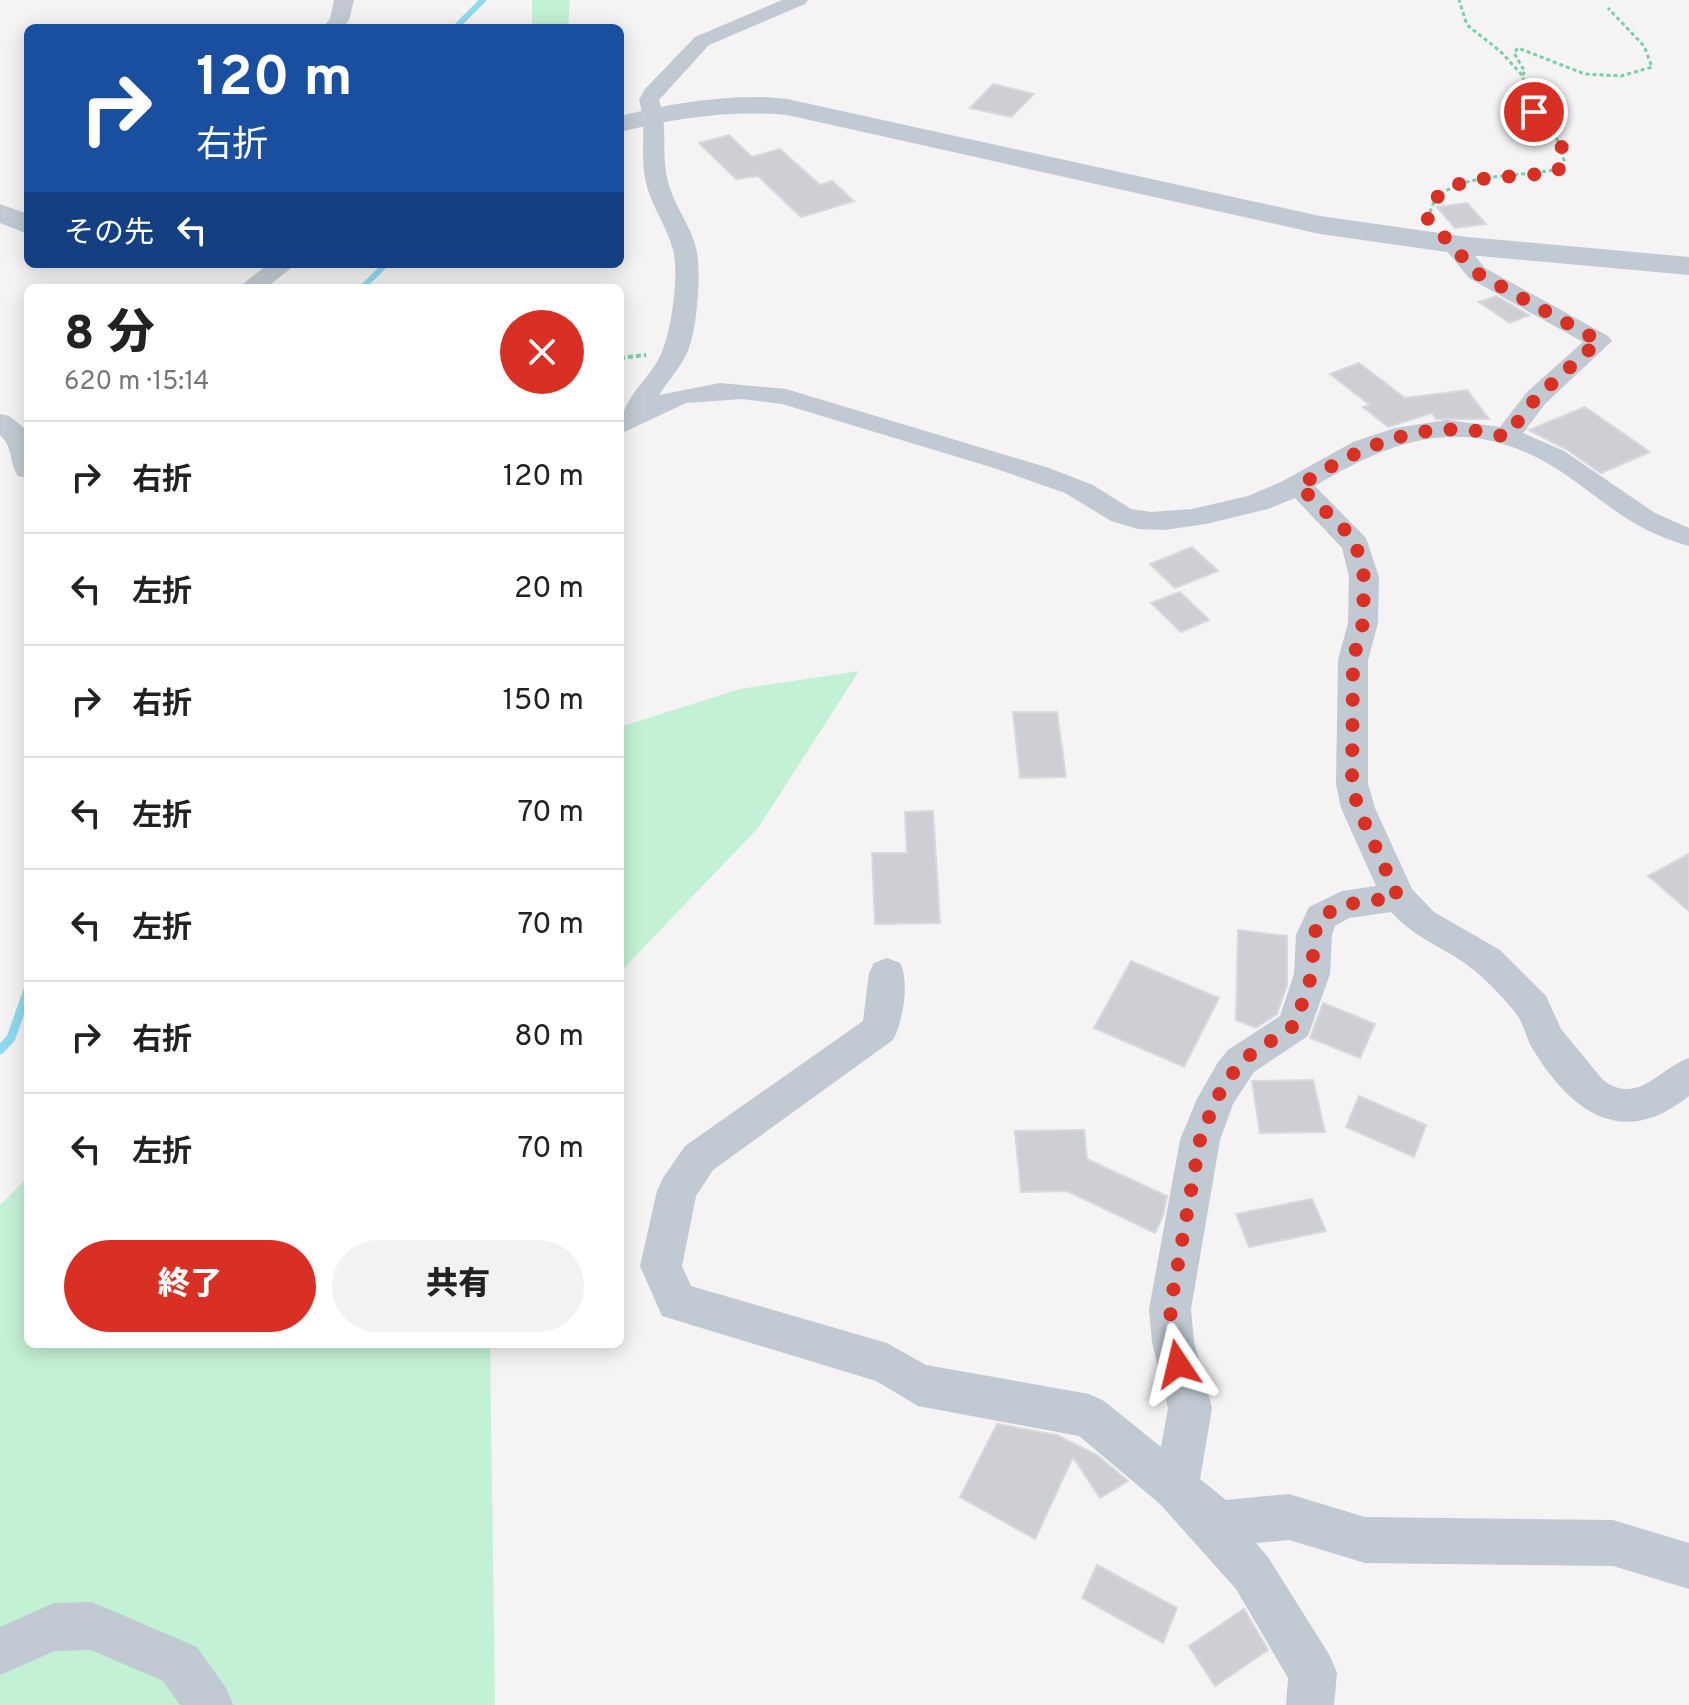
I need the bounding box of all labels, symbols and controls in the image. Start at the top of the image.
text: 120 m [196,45,353,115]
icon: right [64,56,168,160]
pin [1500,78,1568,146]
icon: arrive [1512,90,1556,134]
text: 右折 [196,124,268,170]
icon: left [170,208,214,252]
text: その先 [64,216,154,253]
text: 8 分 [64,306,155,366]
button: close [500,310,584,394]
text: 620 m · 15:14 [64,366,210,399]
icon: right [64,455,108,499]
text: 120 m [503,459,584,496]
text: 右折 [132,463,192,500]
icon: left [64,567,108,611]
text: 20 m [514,571,584,608]
text: 左折 [132,575,192,612]
icon: right [64,679,108,723]
text: 150 m [503,683,584,720]
text: 右折 [132,687,192,724]
icon: left [64,791,108,835]
text: 70 m [518,795,584,832]
text: 左折 [132,799,192,836]
icon: left [64,903,108,947]
text: 70 m [518,907,584,944]
text: 左折 [132,911,192,948]
icon: right [64,1015,108,1059]
text: 80 m [514,1019,584,1056]
text: 右折 [132,1023,192,1060]
icon: left [64,1127,108,1171]
text: 70 m [518,1131,584,1168]
text: 左折 [132,1135,192,1172]
button: 終了 [64,1240,316,1332]
button: 共有 [332,1240,584,1332]
position arrow [1136,1322,1220,1406]

